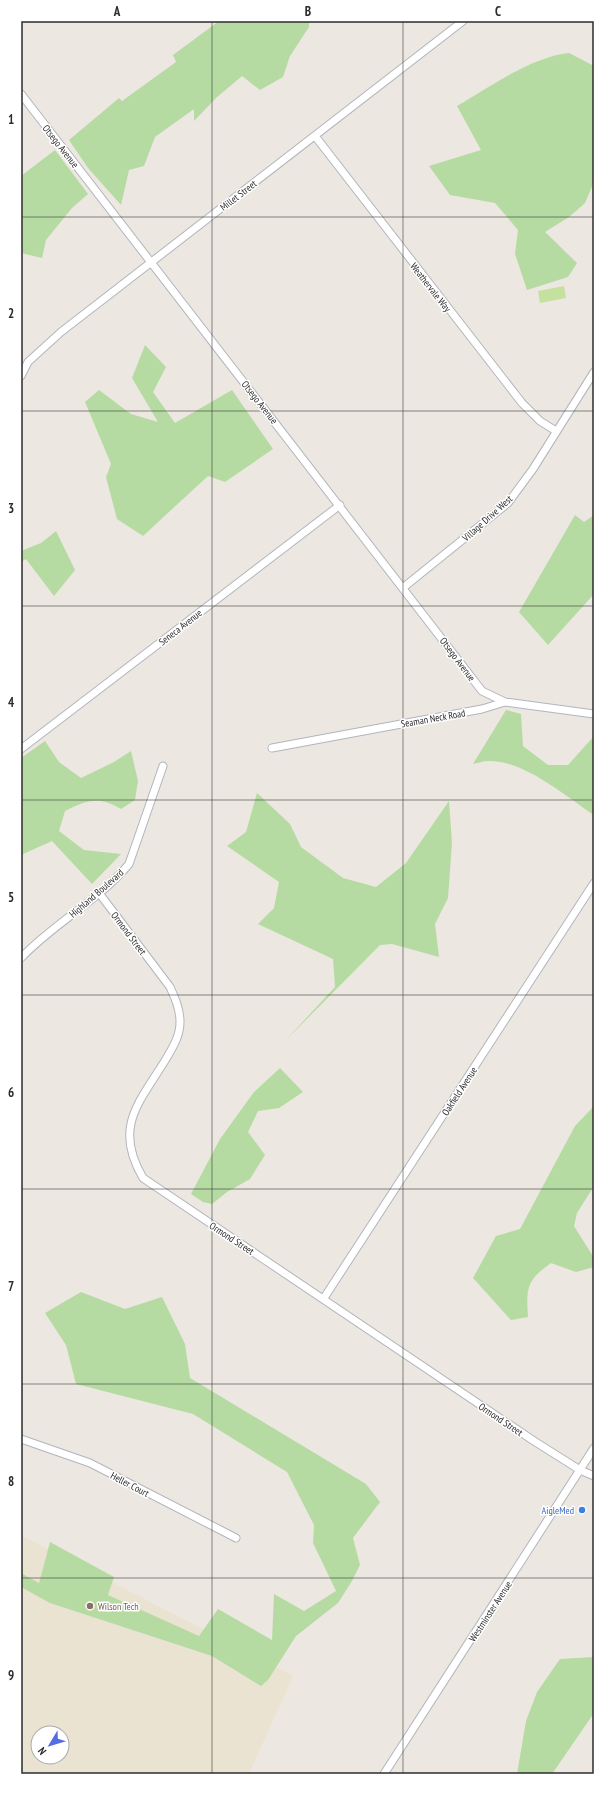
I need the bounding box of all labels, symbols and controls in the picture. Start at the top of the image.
text: A [113,3,121,20]
text: B [305,3,311,20]
text: C [495,3,501,20]
text: 1 [8,111,14,128]
street label: Otsego Avenue [40,122,82,171]
street label: Millet Street [217,177,259,214]
street label: Weathervale Way [407,260,454,315]
text: 2 [8,305,14,322]
street label: Otsego Avenue [239,378,281,427]
street label: Village Drive West [459,492,515,545]
text: 3 [8,500,14,517]
street label: Seneca Avenue [156,606,205,648]
street label: Otsego Avenue [437,635,478,684]
text: 4 [8,694,15,711]
street label: Seaman Neck Road [400,706,466,731]
street label: Highland Boulevard [66,866,126,921]
text: 5 [8,889,14,906]
street label: Ormond Street [108,909,149,958]
street label: Oakfield Avenue [439,1064,480,1118]
text: 6 [8,1084,14,1101]
street label: Ormond Street [207,1219,257,1258]
text: 7 [8,1278,14,1295]
street label: Ormond Street [476,1400,526,1439]
street label: Heller Court [108,1469,151,1500]
text: 8 [8,1473,14,1490]
place label: AigleMed [541,1504,574,1517]
marker: AigleMed [577,1505,587,1515]
street label: Westminster Avenue [466,1578,515,1644]
place label: Wilson Tech [98,1600,139,1613]
marker: Wilson Tech [85,1601,95,1611]
text: 9 [8,1667,14,1684]
north arrow [30,1725,70,1765]
text: N [35,1744,49,1758]

